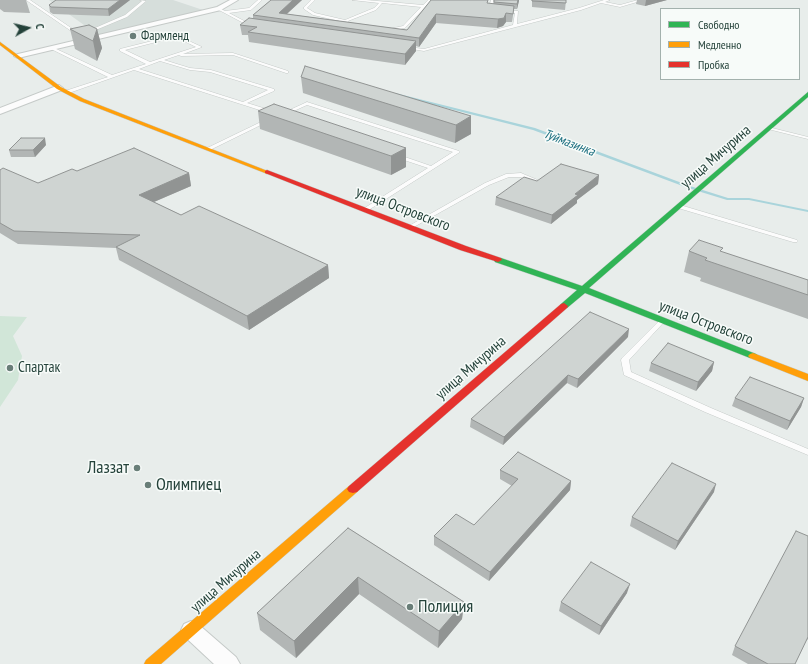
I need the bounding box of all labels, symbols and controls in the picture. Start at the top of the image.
north arrow [8,8,48,48]
legend [660,8,800,80]
text: Свободно [698,17,740,32]
text: С [33,23,47,30]
place label: Фармленд [141,28,189,44]
marker: Фармленд [128,31,138,41]
text: Медленно [698,37,741,52]
text: Пробка [698,57,729,72]
street label: улица Мичурина [677,122,755,192]
water label: Туймазинка [541,126,597,160]
street label: улица Островского [353,183,453,235]
street label: улица Островского [656,297,756,349]
street label: улица Мичурина [432,333,510,403]
place label: Спартак [18,359,60,377]
marker: Спартак [5,363,15,373]
place label: Лаззат [87,457,129,479]
marker: Лаззат [132,463,142,473]
place label: Олимпиец [156,474,221,496]
marker: Олимпиец [143,480,153,490]
street label: улица Мичурина [187,546,265,616]
place label: Полиция [418,596,473,618]
marker: Полиция [405,602,415,612]

